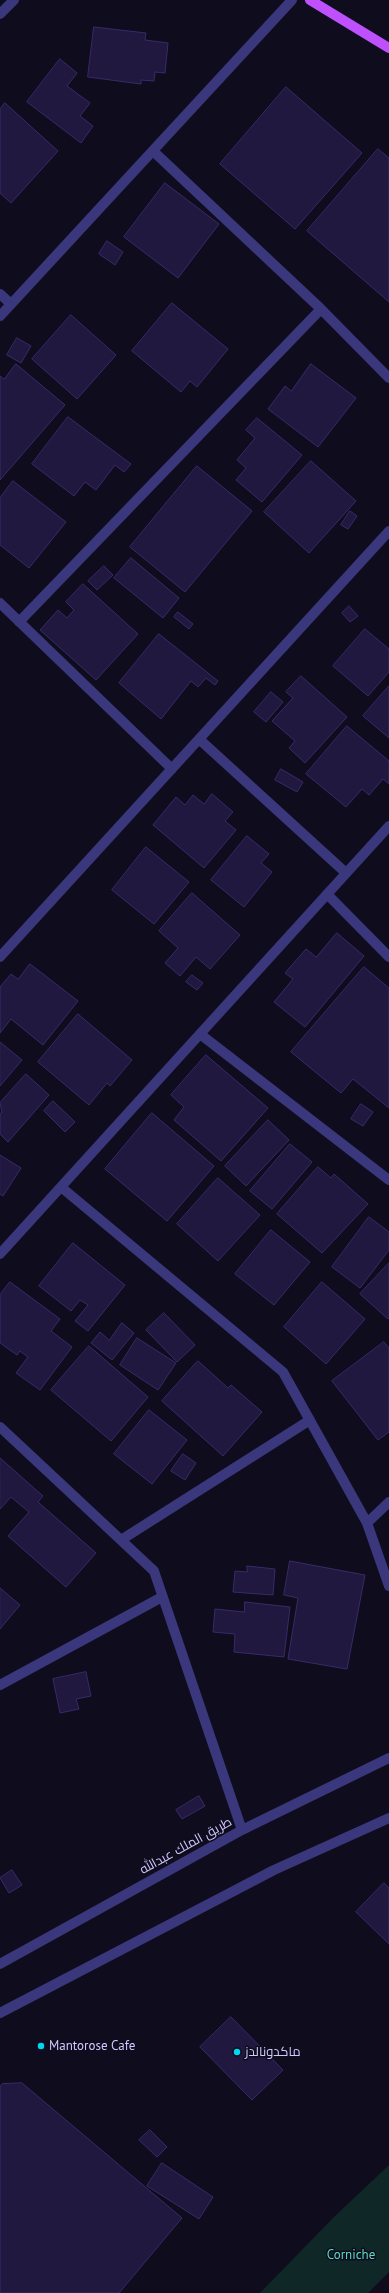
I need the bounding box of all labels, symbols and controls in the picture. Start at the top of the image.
street label: طريق الملك عبدالله [137,1814,235,1878]
place label: Mantorose Cafe [49,2038,135,2054]
marker: Mantorose Cafe [36,2041,46,2051]
place label: ماكدونالدز [245,2044,301,2060]
marker: ماكدونالدز [232,2047,242,2057]
park label: Corniche [327,2247,375,2263]

